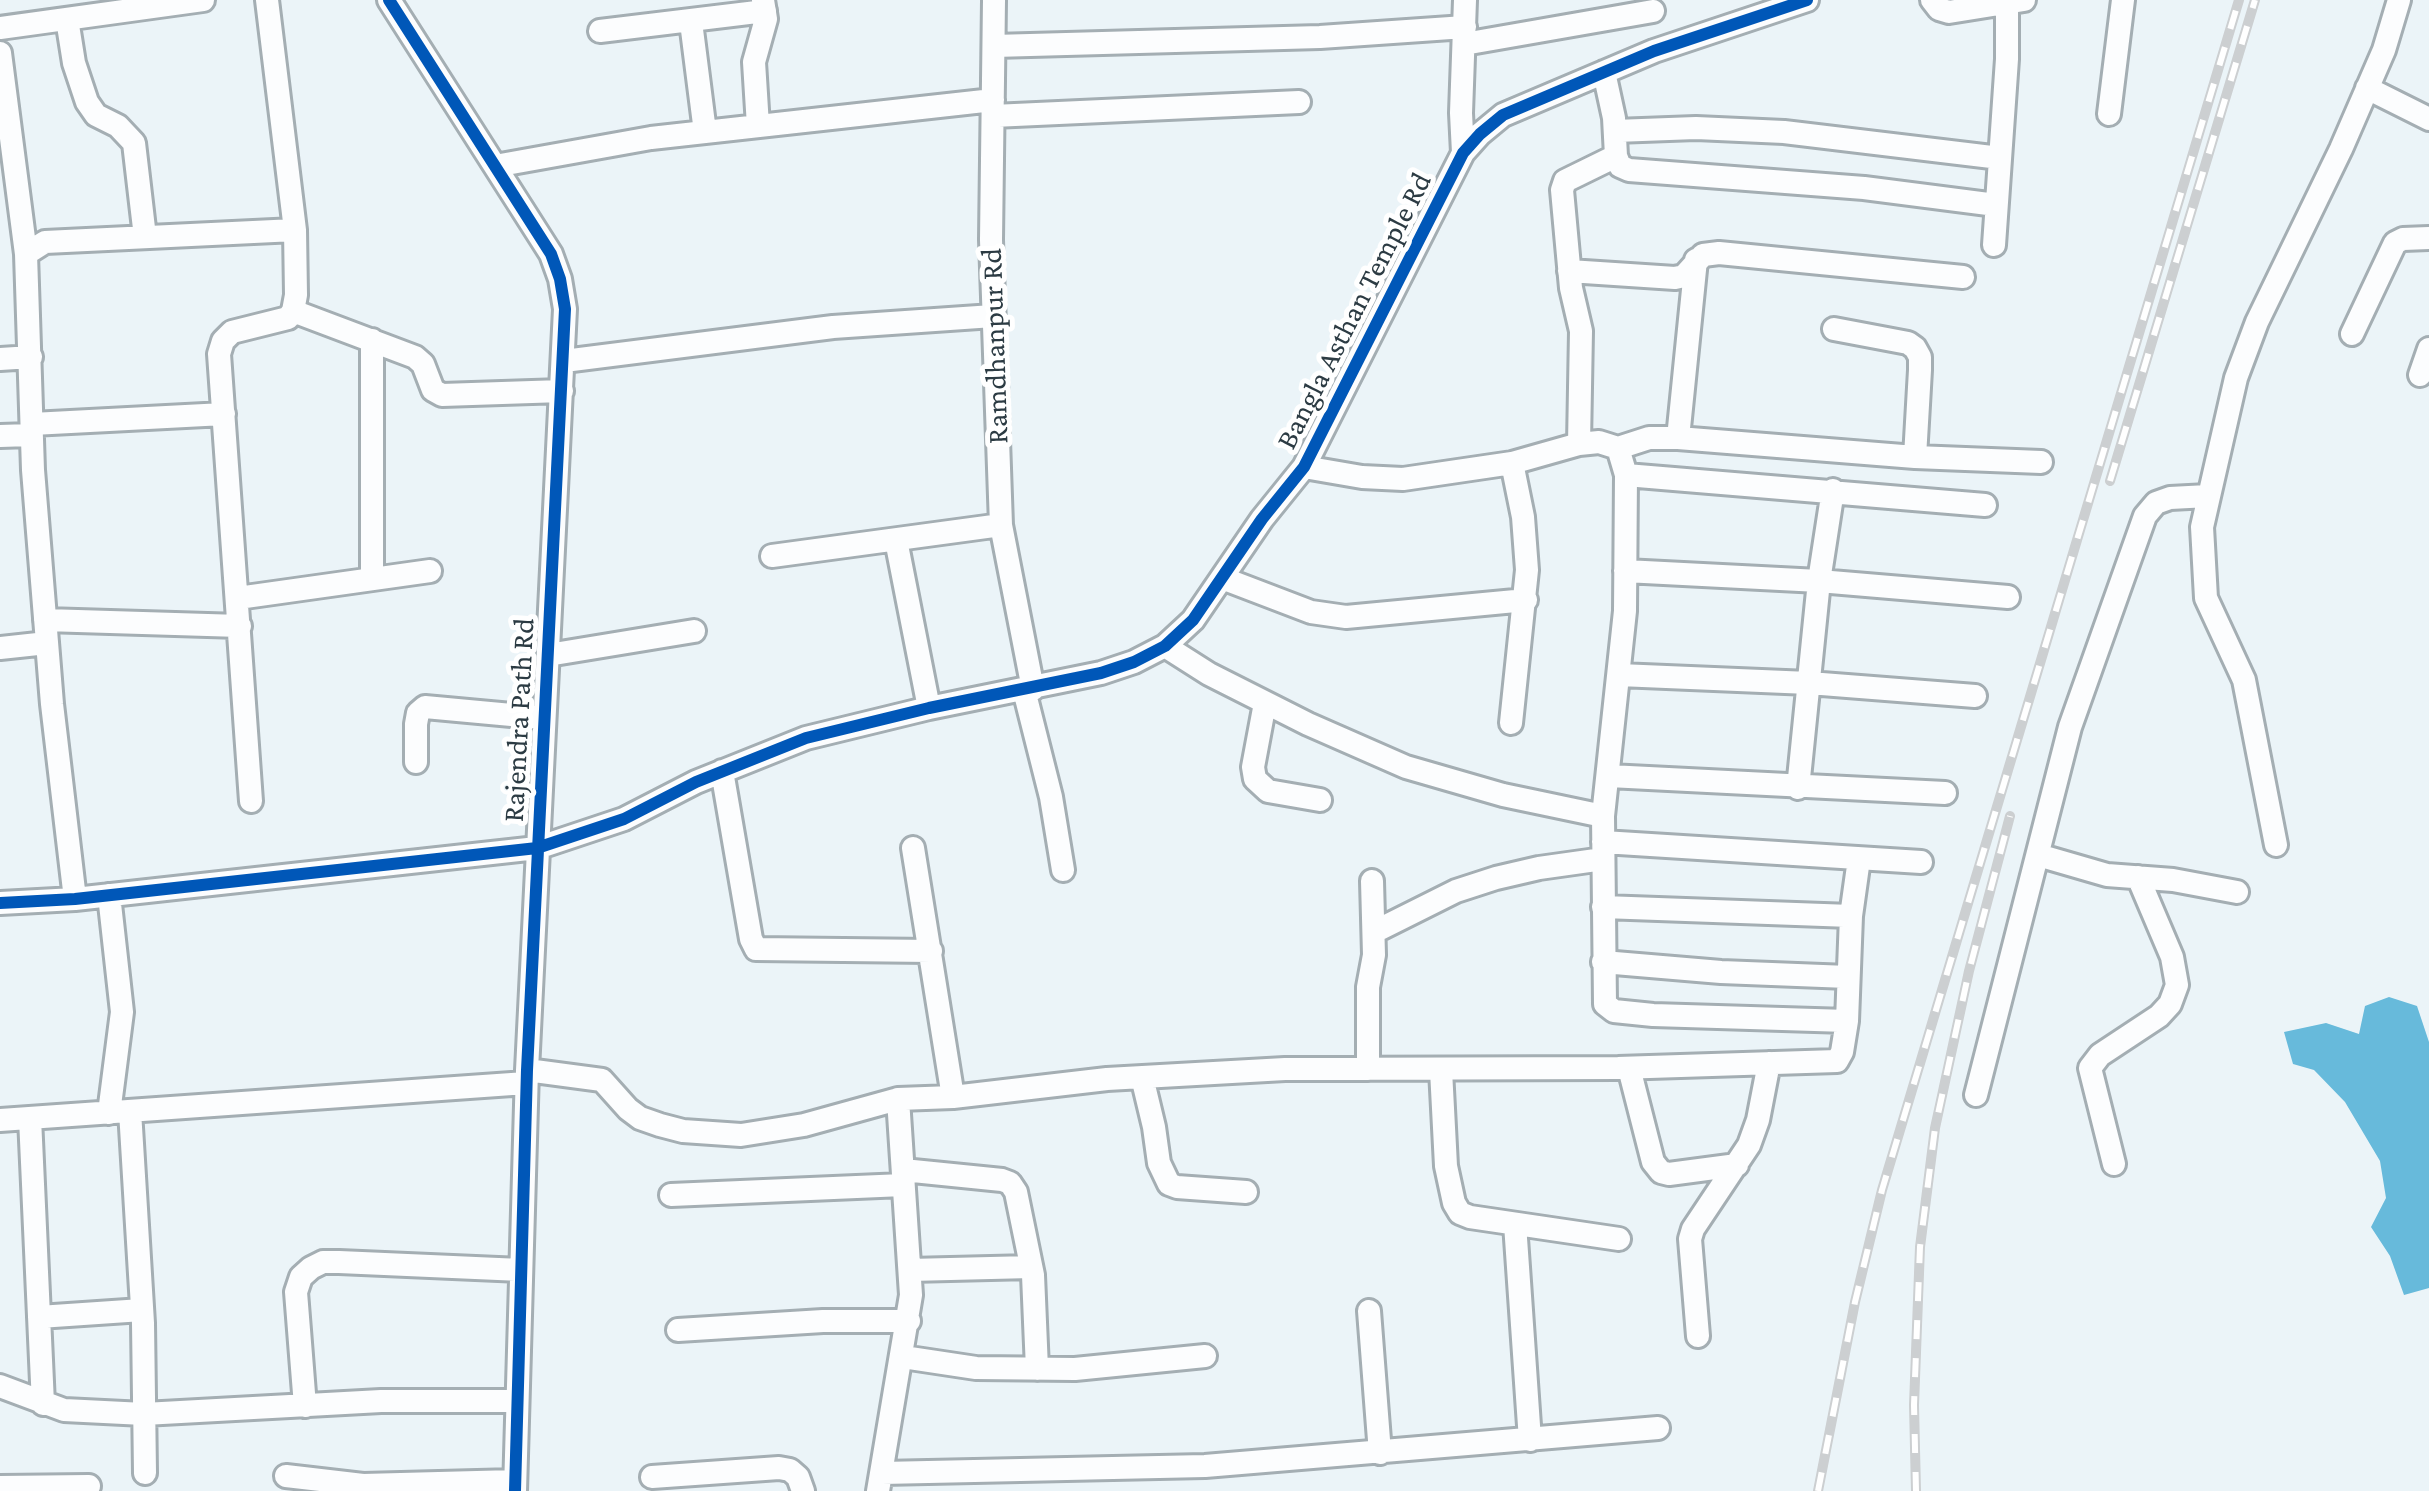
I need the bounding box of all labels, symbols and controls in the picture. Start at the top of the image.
street label: Bangla Asthan Temple Rd [1269,167,1439,455]
street label: Ramdhanpur Rd [974,247,1016,445]
street label: Rajendra Path Rd [496,617,542,823]

